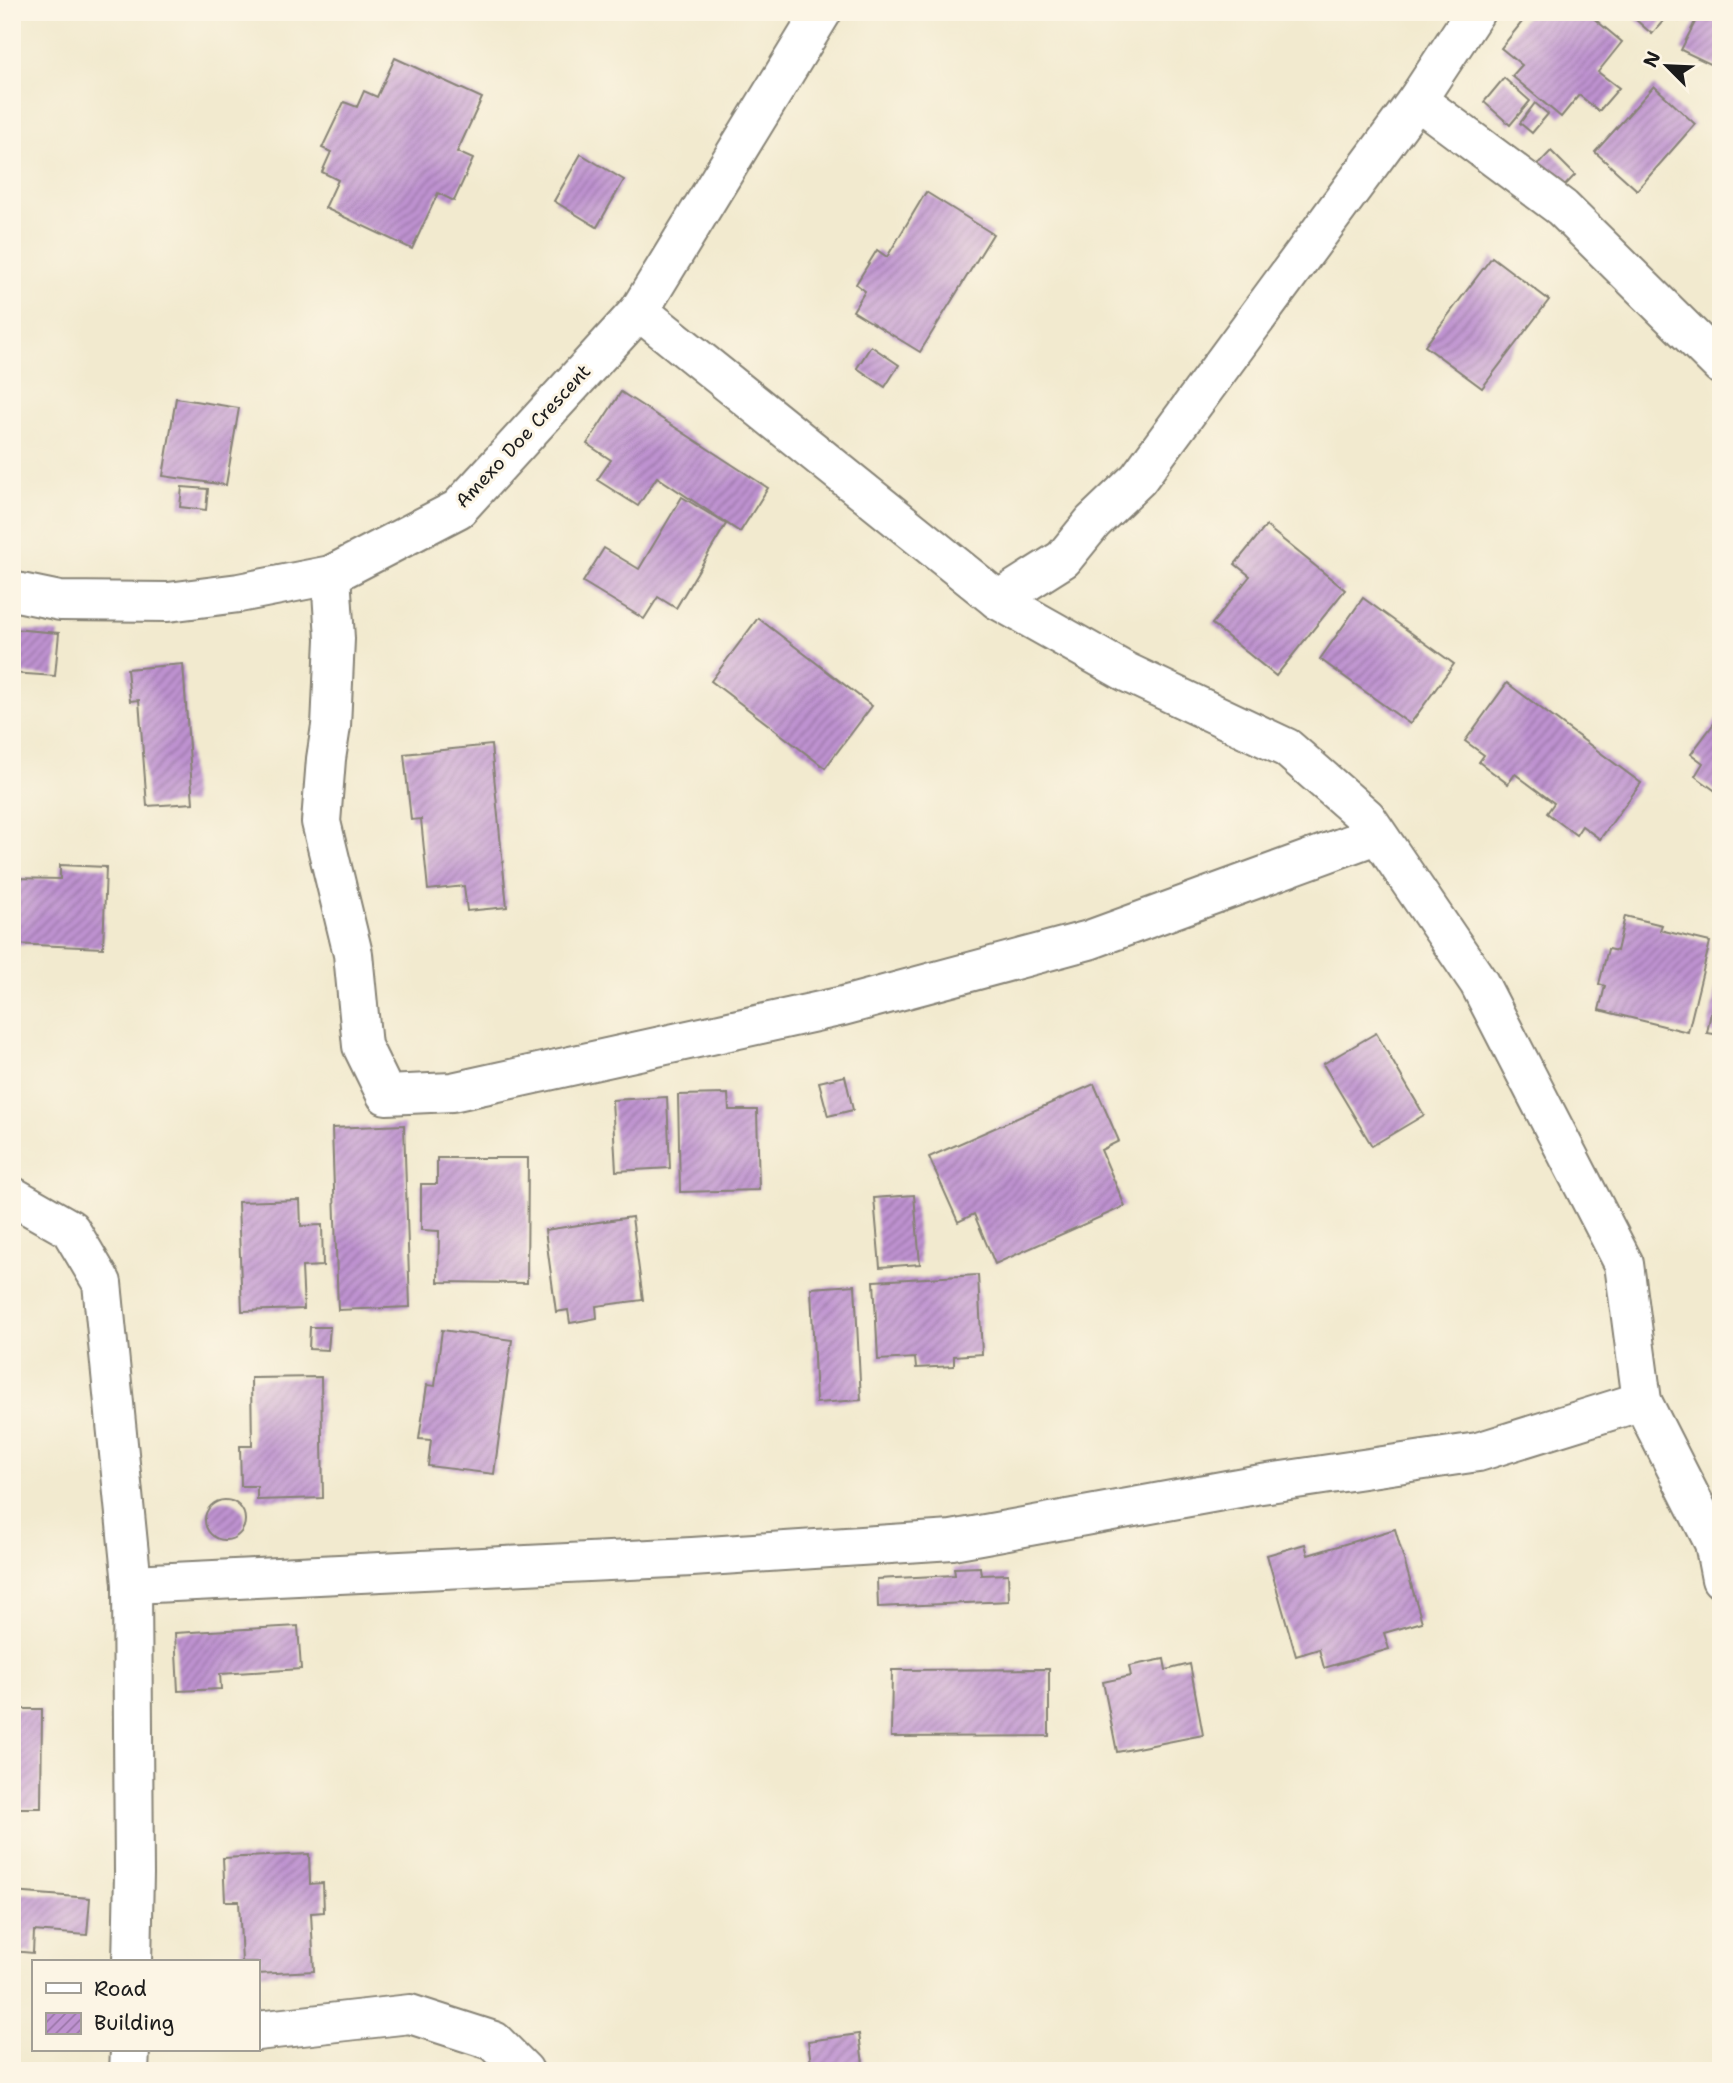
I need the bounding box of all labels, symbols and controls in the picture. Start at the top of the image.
north arrow [1632,32,1702,102]
text: N [1637,47,1666,71]
street label: Amexo Doe Crescent [450,359,596,513]
legend [32,1960,259,2052]
text: Road [94,1975,147,2003]
text: Building [94,2009,174,2037]

